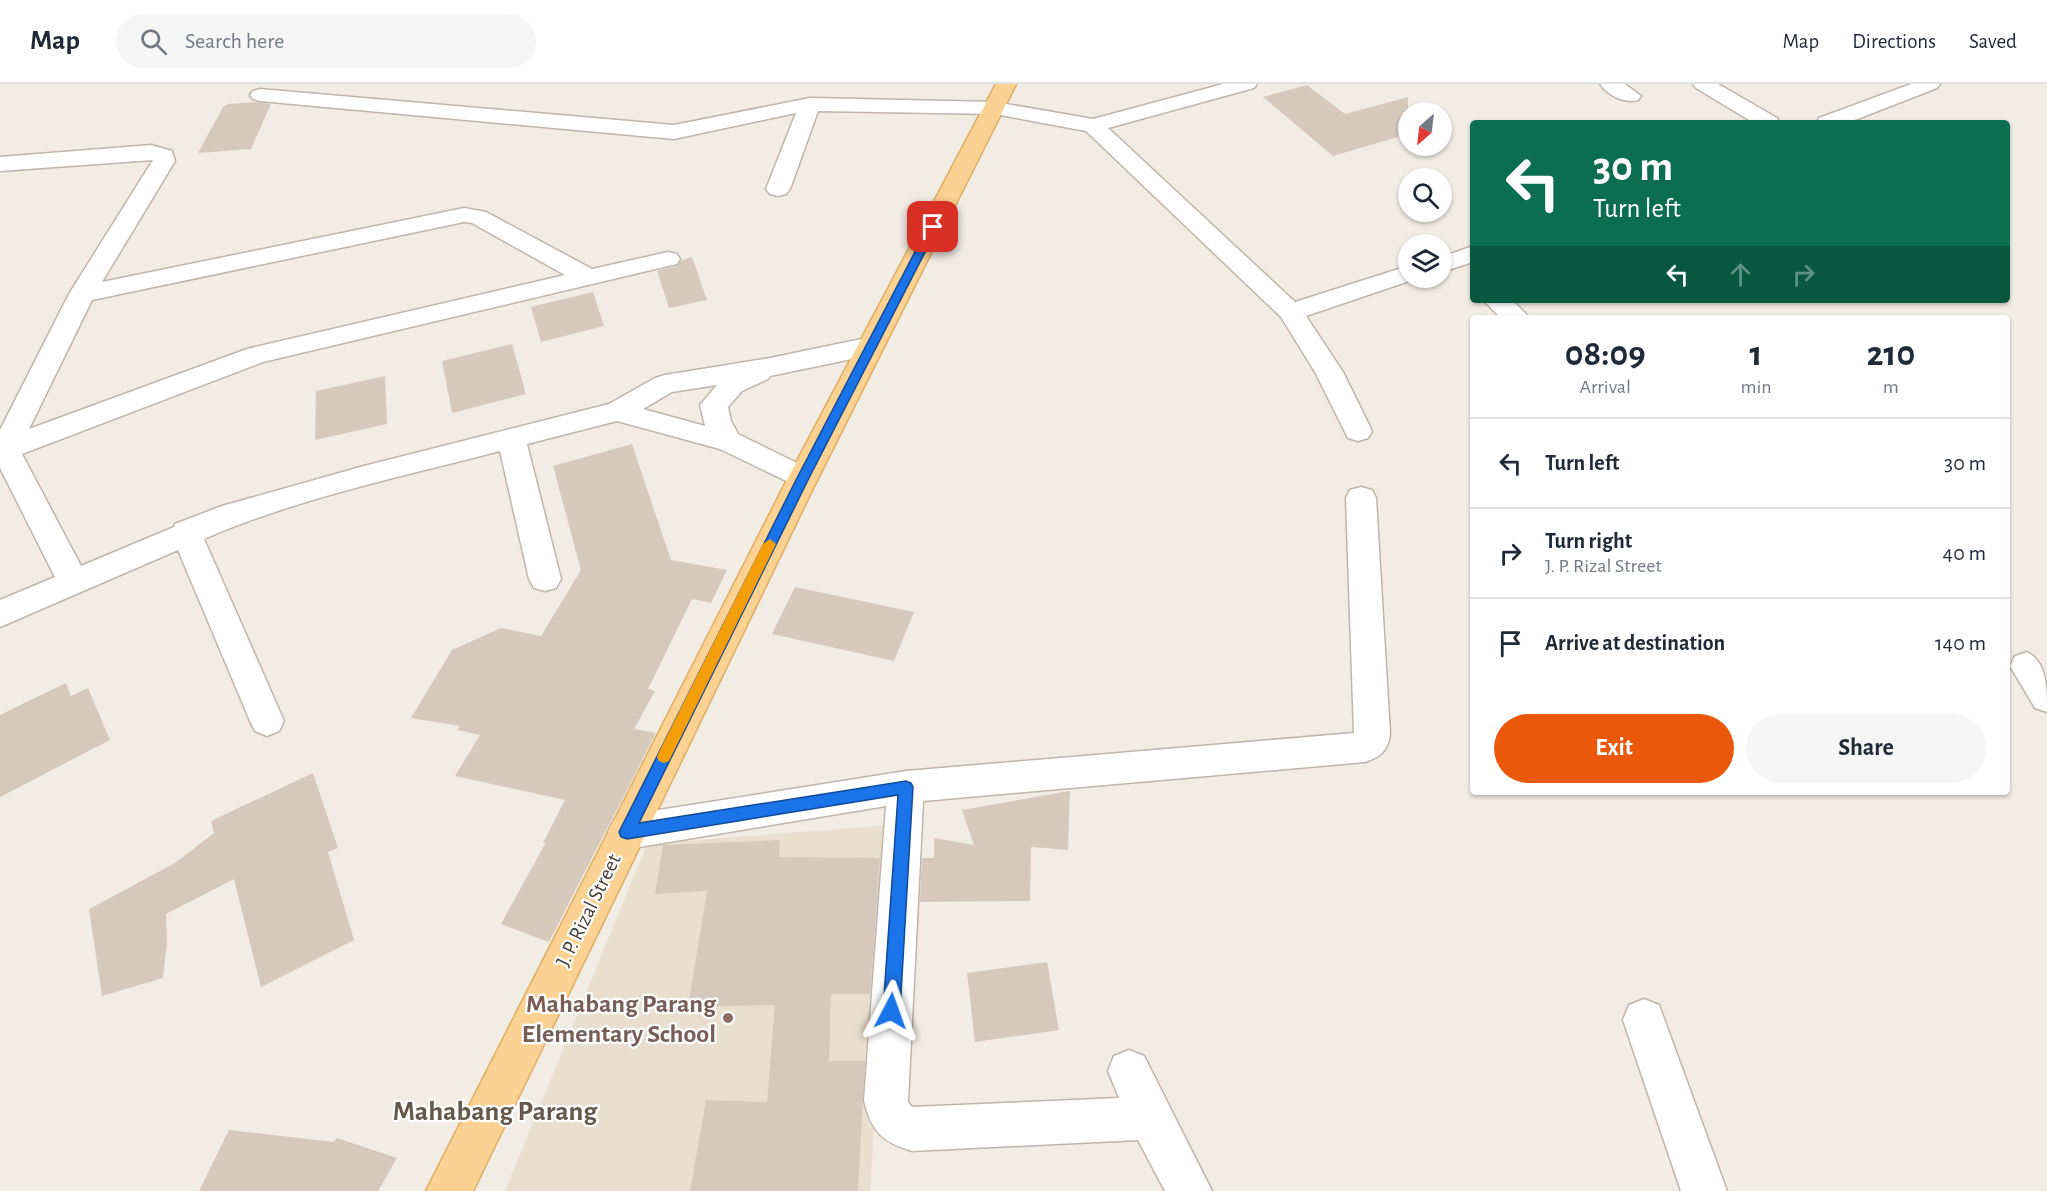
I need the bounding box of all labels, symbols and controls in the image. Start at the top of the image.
search box [116,14,536,68]
icon: search [137,25,170,58]
text: Map [30,27,80,55]
text: Search here [185,30,284,52]
text: Map [1783,31,1819,52]
text: Directions [1852,31,1936,52]
text: Saved [1969,31,2017,52]
north arrow [1398,102,1452,156]
map controls [1398,102,1452,288]
icon: left [1494,144,1572,222]
text: 30 m [1593,146,1673,188]
button: search [1398,168,1452,222]
text: Turn left [1593,195,1681,222]
pin [907,201,958,252]
icon: arrive [916,210,949,243]
button: layers [1398,234,1452,288]
icon: left [1661,258,1694,291]
icon: ahead [1724,258,1757,291]
icon: right [1787,258,1820,291]
text: 08:09 [1565,336,1646,372]
text: 1 [1750,336,1763,372]
text: 210 [1866,336,1915,372]
text: Arrival [1580,377,1631,397]
text: min [1741,377,1772,397]
text: m [1883,377,1899,397]
icon: left [1494,447,1527,480]
text: Turn left [1545,452,1619,474]
text: 30 m [1944,452,1986,474]
text: Turn right [1545,530,1632,552]
icon: right [1494,537,1527,570]
text: 40 m [1943,542,1986,564]
text: J. P. Rizal Street [1545,556,1662,576]
icon: arrive [1494,627,1527,660]
text: Arrive at destination [1545,632,1725,654]
text: 140 m [1935,632,1986,654]
button: Exit [1494,714,1734,783]
button: Share [1746,714,1986,783]
street label: J. P. Rizal Street [552,850,625,970]
position arrow [859,979,923,1043]
place label: Mahabang Parang Elementary School [522,991,717,1047]
marker: Mahabang Parang Elementary School [721,1011,735,1025]
district label: Mahabang Parang [393,1098,598,1126]

